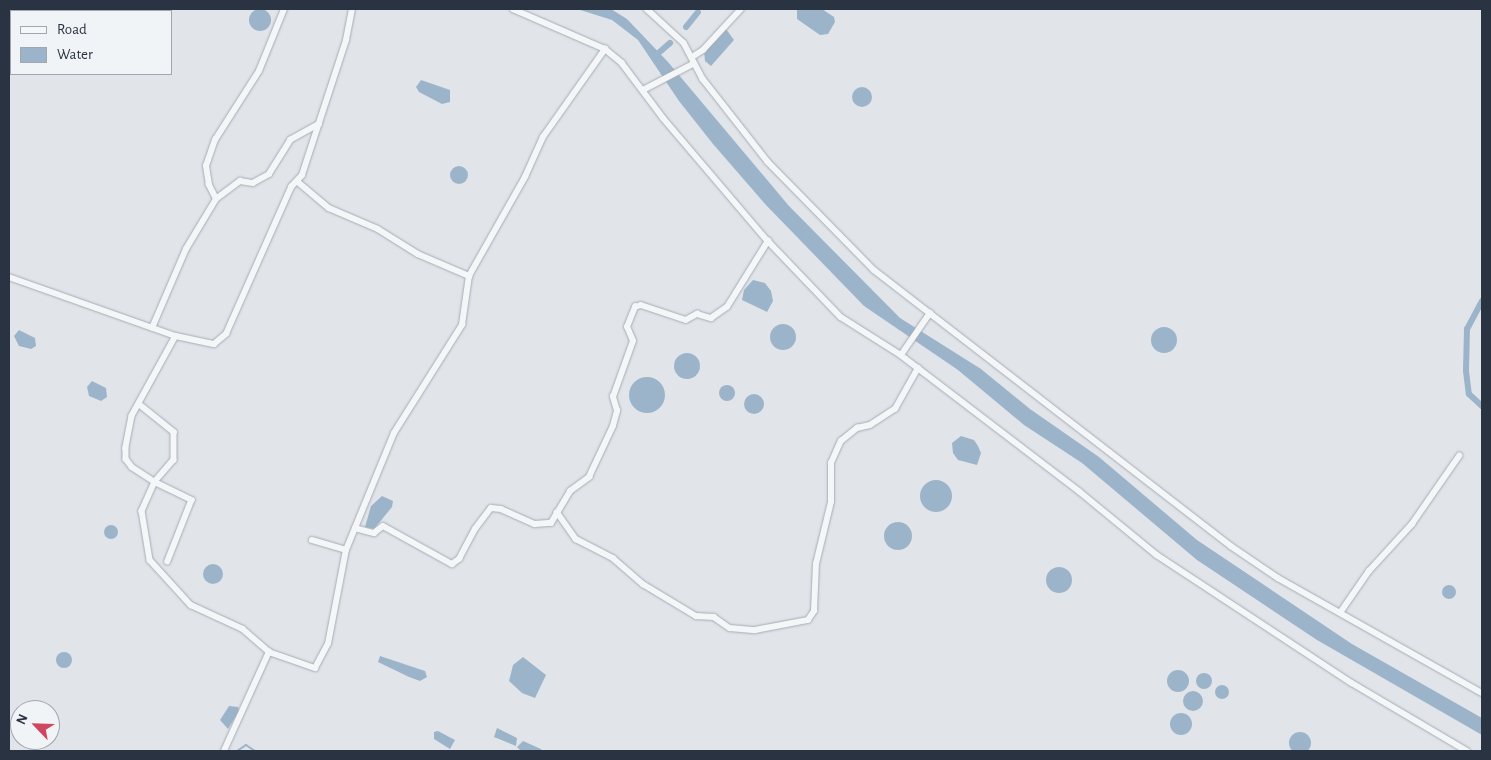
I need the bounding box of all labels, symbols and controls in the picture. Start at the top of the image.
legend [10,10,172,75]
text: Road [57,22,87,37]
text: Water [57,47,93,62]
north arrow [10,700,60,750]
text: N [14,712,31,727]

